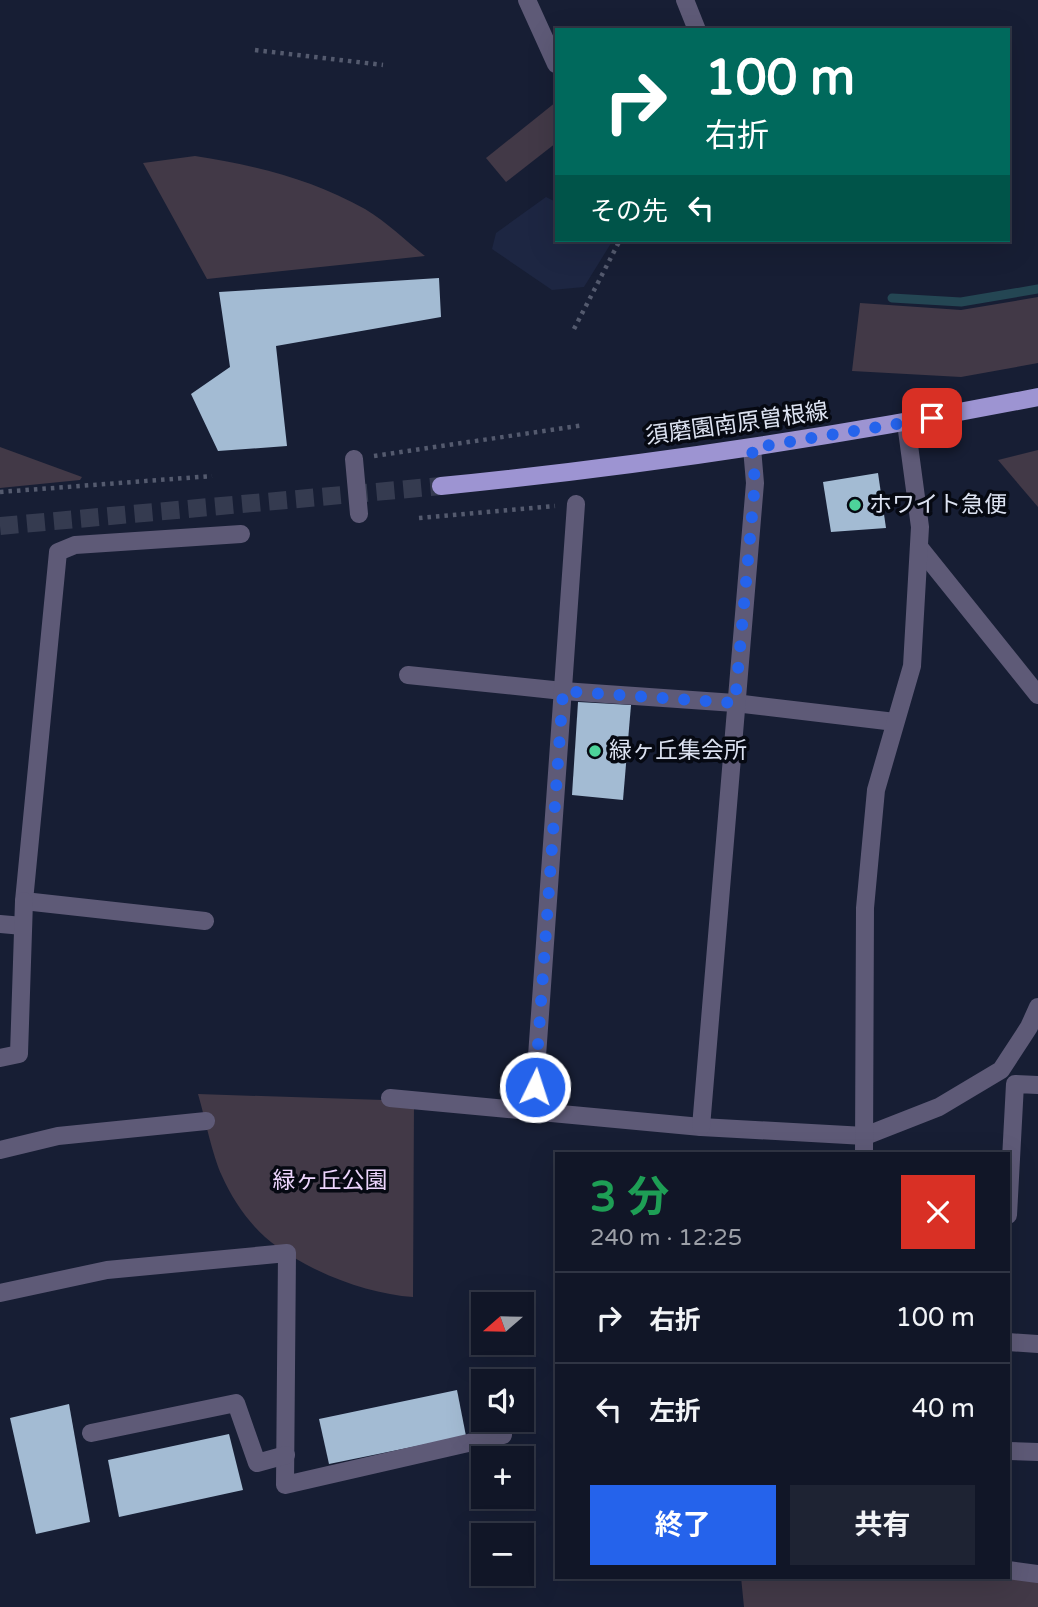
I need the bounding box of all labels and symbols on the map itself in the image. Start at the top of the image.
pin [902,388,962,448]
street label: 須磨園南原曽根線 [644,397,830,451]
place label: ホワイト急便 [869,491,1007,519]
marker: ホワイト急便 [847,497,863,513]
place label: 緑ヶ丘集会所 [609,737,747,765]
marker: 緑ヶ丘集会所 [587,743,603,759]
position arrow [498,1050,572,1124]
park label: 緑ヶ丘公園 [273,1167,388,1195]
north arrow [471,1292,534,1354]

